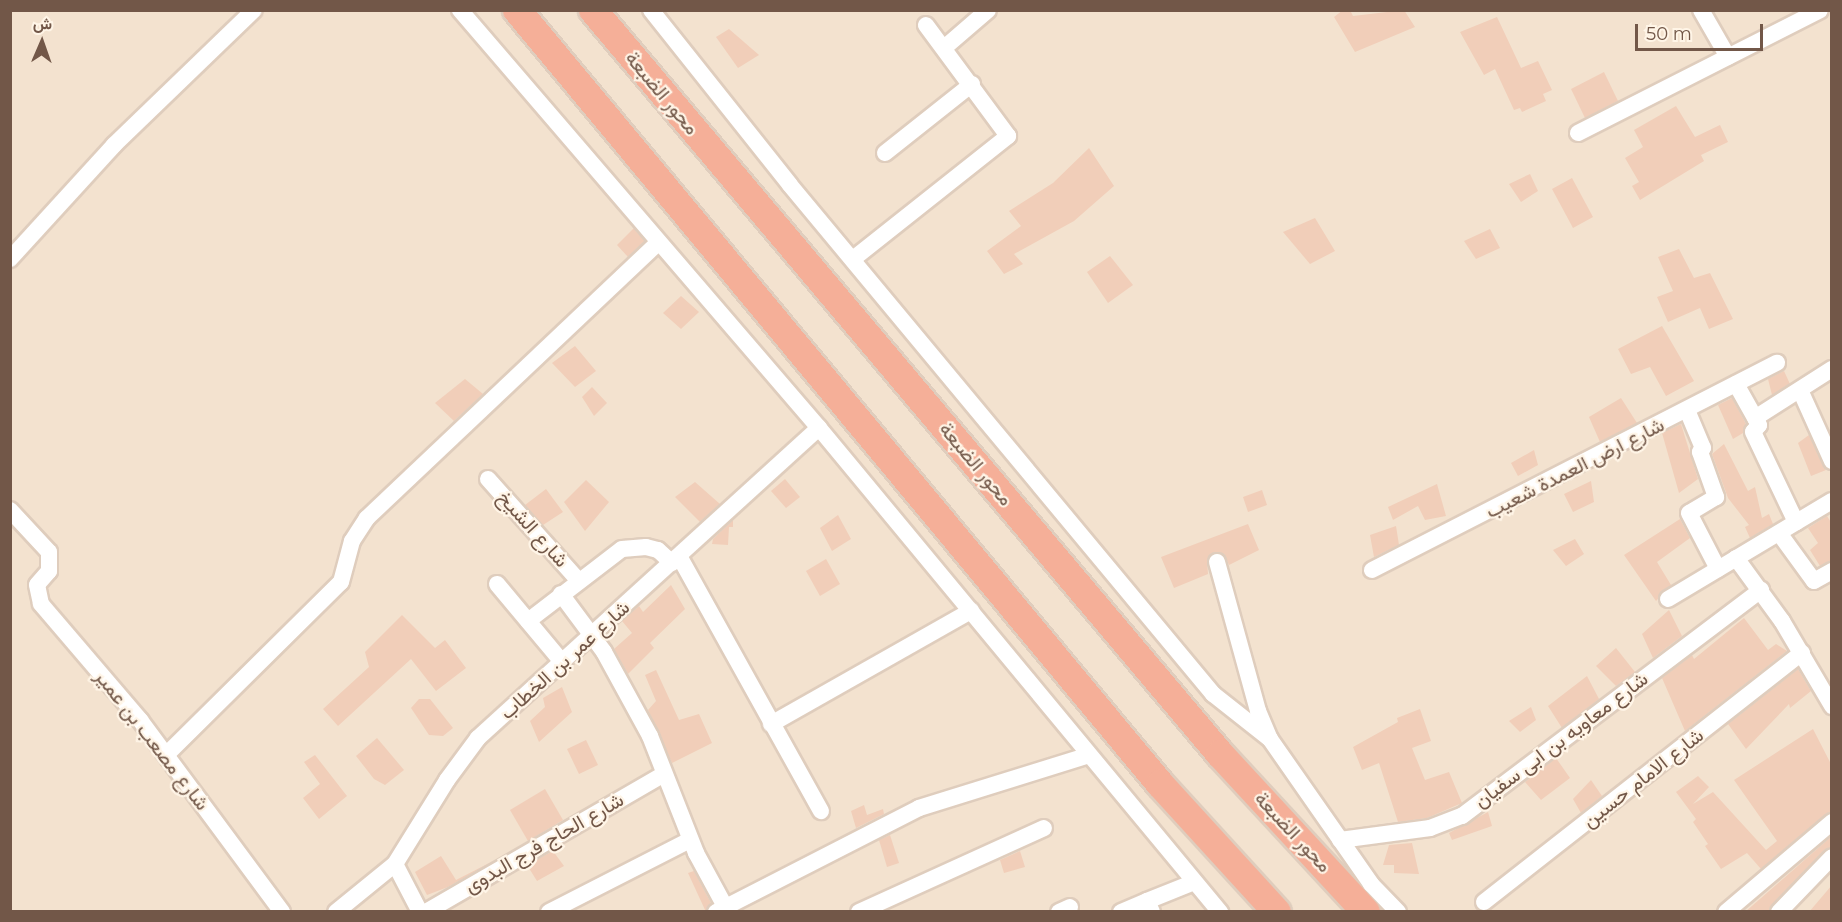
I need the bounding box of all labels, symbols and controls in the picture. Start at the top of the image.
north arrow [12,12,72,72]
scale bar [1638,12,1766,50]
text: ش [33,14,53,33]
text: 50 m [1646,23,1692,45]
street label: محور الضبعة [620,46,704,140]
street label: شارع ارض العمدة شعيب [1482,413,1668,523]
street label: محور الضبعة [934,417,1018,511]
street label: شارع الشيخ [492,486,574,572]
street label: شارع عمر بن الخطاب [495,595,635,725]
street label: شارع مصعب بن عمير [90,665,214,815]
street label: شارع معاويه بن ابى سفيان [1469,667,1653,813]
street label: شارع الامام حسين [1578,723,1708,833]
street label: محور الضبعة [1250,787,1336,877]
street label: شارع الحاج فرج البدوى [460,788,628,898]

